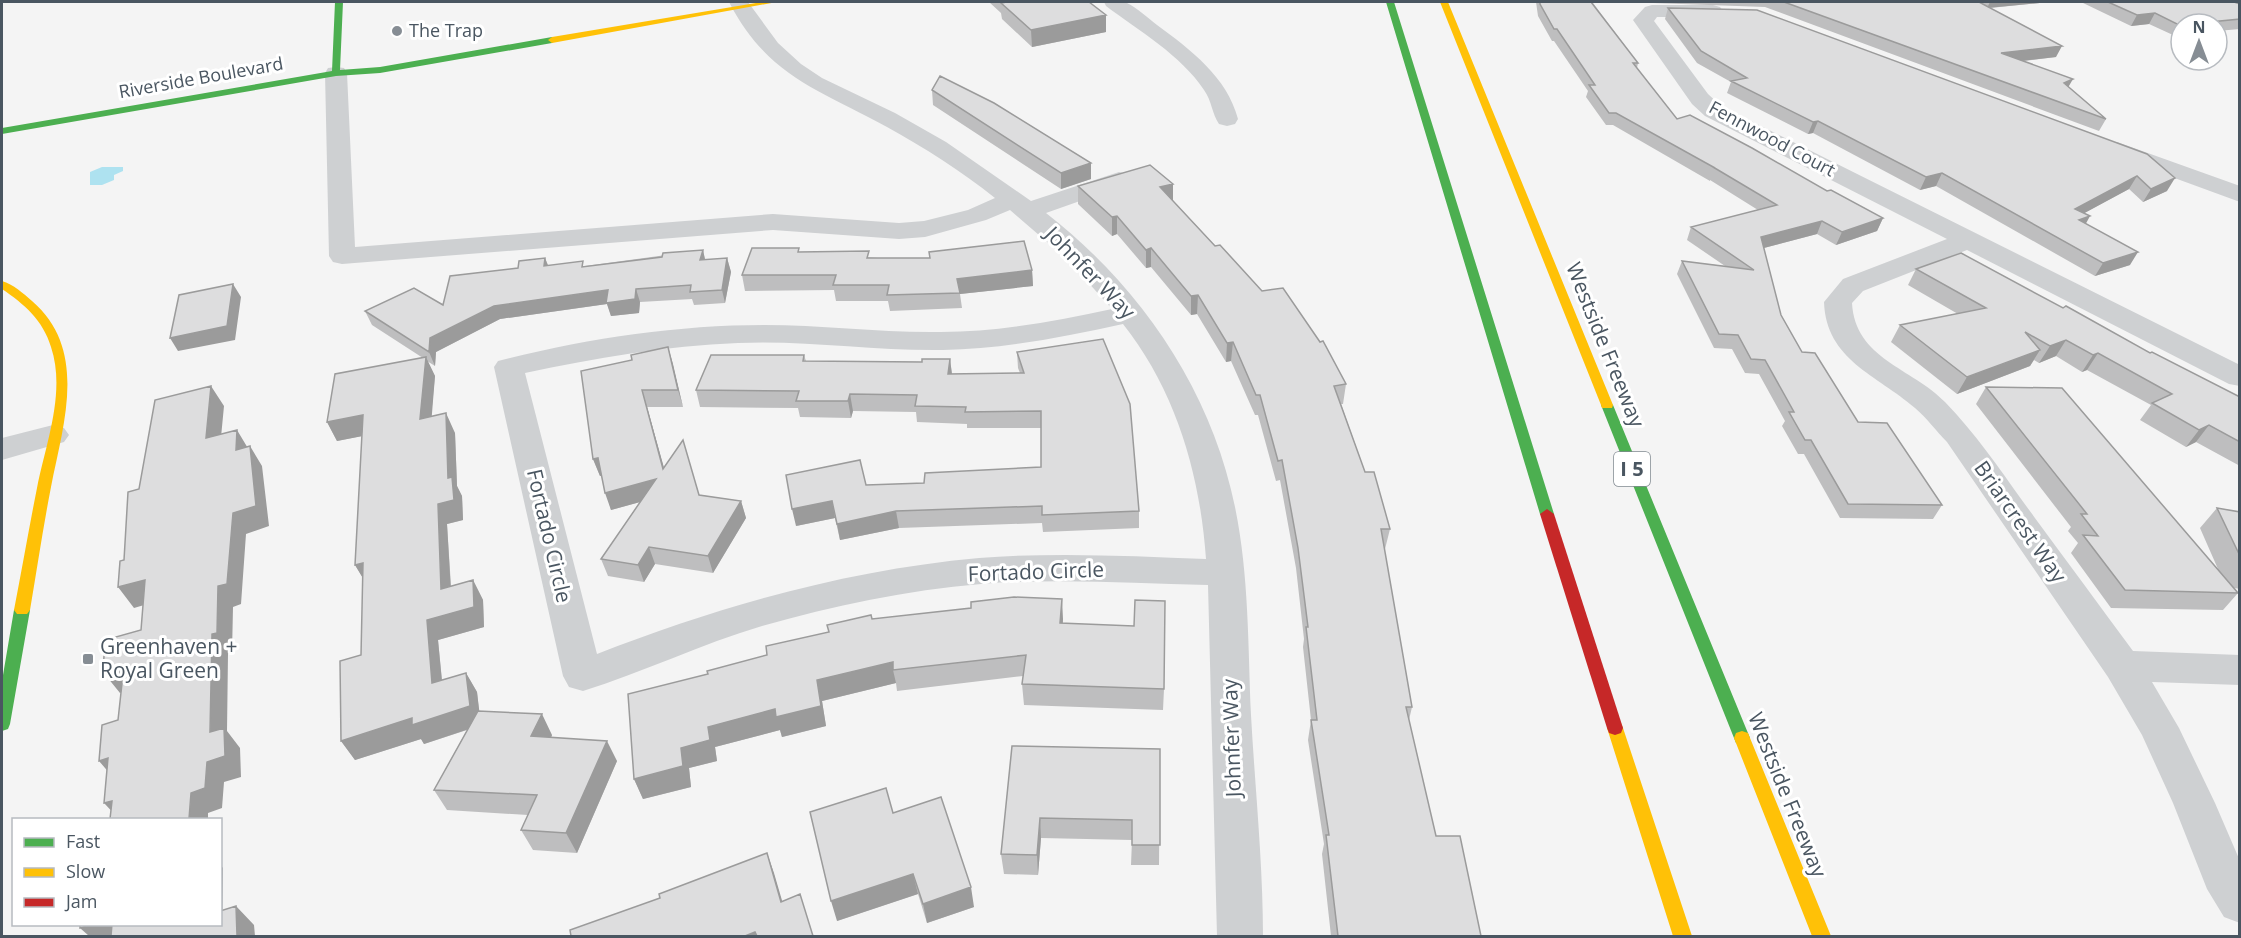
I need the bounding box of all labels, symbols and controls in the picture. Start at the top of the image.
north arrow [2169,12,2229,72]
text: N [2192,16,2206,38]
place label: The Trap [409,18,483,42]
marker: The Trap [390,24,404,38]
street label: Riverside Boulevard [117,51,285,103]
street label: Fennwood Court [1705,95,1840,182]
street label: Johnfer Way [1038,219,1142,325]
street label: Westside Freeway [1560,258,1652,432]
road number: I 5 [1614,452,1650,486]
street label: Briarcrest Way [1968,455,2073,588]
street label: Fortado Circle [521,466,579,605]
street label: Fortado Circle [967,555,1105,587]
place label: Greenhaven + Royal Green [100,632,237,684]
marker: Greenhaven + Royal Green [81,652,95,666]
street label: Johnfer Way [1215,678,1247,800]
street label: Westside Freeway [1742,708,1834,882]
legend [12,818,222,926]
text: Fast [66,829,100,853]
text: Slow [66,859,105,883]
text: Jam [64,889,98,913]

